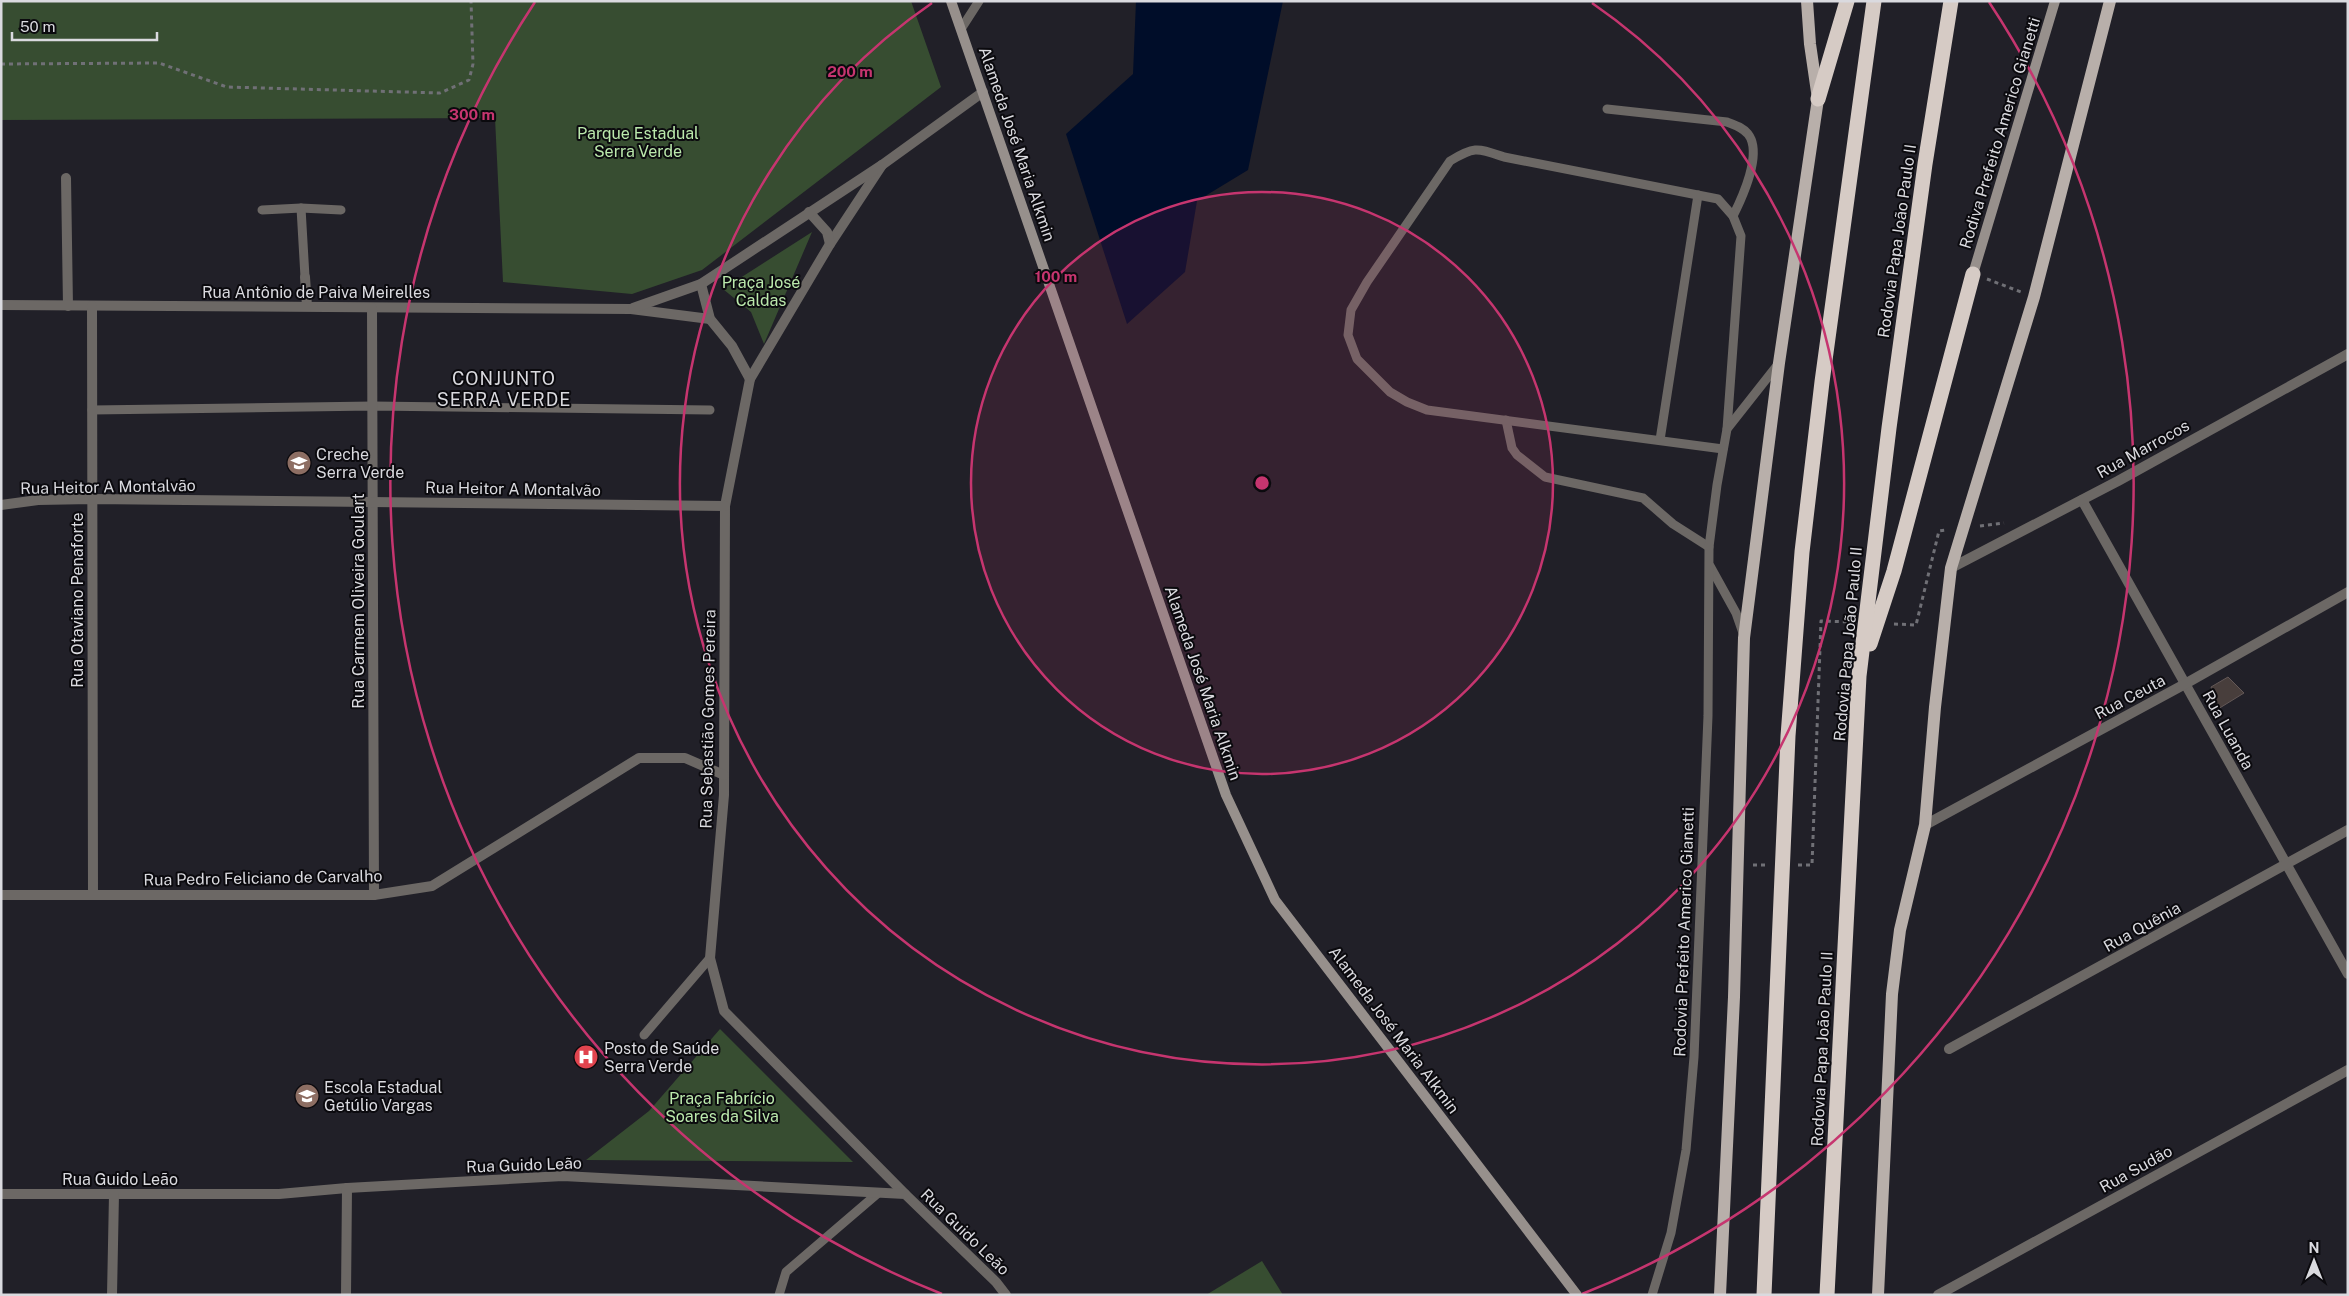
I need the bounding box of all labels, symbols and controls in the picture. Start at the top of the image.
scale bar [12,10,158,42]
street label: Rodiva Prefeito Americo Gianetti [1956,15,2044,251]
text: 50 m [20,18,55,35]
street label: Alameda José Maria Alkmin [975,44,1059,244]
text: 200 m [827,63,873,80]
text: 300 m [449,106,495,123]
park label: Parque Estadual Serra Verde [577,124,699,161]
street label: Rodovia Papa João Paulo II [1874,143,1920,339]
text: 100 m [1035,268,1077,285]
park label: Praça José Caldas [722,273,800,310]
street label: Rua Antônio de Paiva Meirelles [202,283,430,302]
district label: CONJUNTO SERRA VERDE [437,368,571,410]
street label: Rua Marrocos [2093,416,2193,482]
place label: Creche Serra Verde [316,445,404,482]
school or university icon: Creche Serra Verde [286,450,312,476]
centre of rings [1253,474,1271,492]
street label: Rua Heitor A Montalvão [20,476,196,498]
street label: Rua Heitor A Montalvão [425,478,601,500]
street label: Rua Carmem Oliveira Goulart [349,493,368,709]
street label: Rua Otaviano Penaforte [68,512,87,688]
street label: Rodovia Papa João Paulo II [1830,546,1866,742]
street label: Alameda José Maria Alkmin [1161,583,1245,783]
street label: Rua Sebastião Gomes Pereira [697,609,719,829]
street label: Rua Ceuta [2092,671,2168,723]
street label: Rua Luanda [2198,687,2258,773]
street label: Rodovia Prefeito Americo Gianetti [1670,807,1698,1057]
street label: Rua Pedro Feliciano de Carvalho [143,866,383,890]
street label: Rua Quênia [2100,898,2184,956]
street label: Alameda José Maria Alkmin [1325,943,1463,1117]
street label: Rodovia Papa João Paulo II [1807,951,1837,1147]
place label: Posto de Saúde Serra Verde [604,1039,719,1076]
hospital icon: Posto de Saúde Serra Verde [573,1044,599,1070]
place label: Escola Estadual Getúlio Vargas [324,1078,442,1115]
school or university icon: Escola Estadual Getúlio Vargas [294,1083,320,1109]
park label: Praça Fabrício Soares da Silva [665,1089,779,1126]
street label: Rua Sudão [2096,1141,2176,1197]
street label: Rua Guido Leão [466,1153,582,1177]
street label: Rua Guido Leão [62,1170,178,1189]
street label: Rua Guido Leão [917,1185,1013,1279]
north arrow [2289,1236,2339,1286]
text: N [2309,1240,2319,1256]

